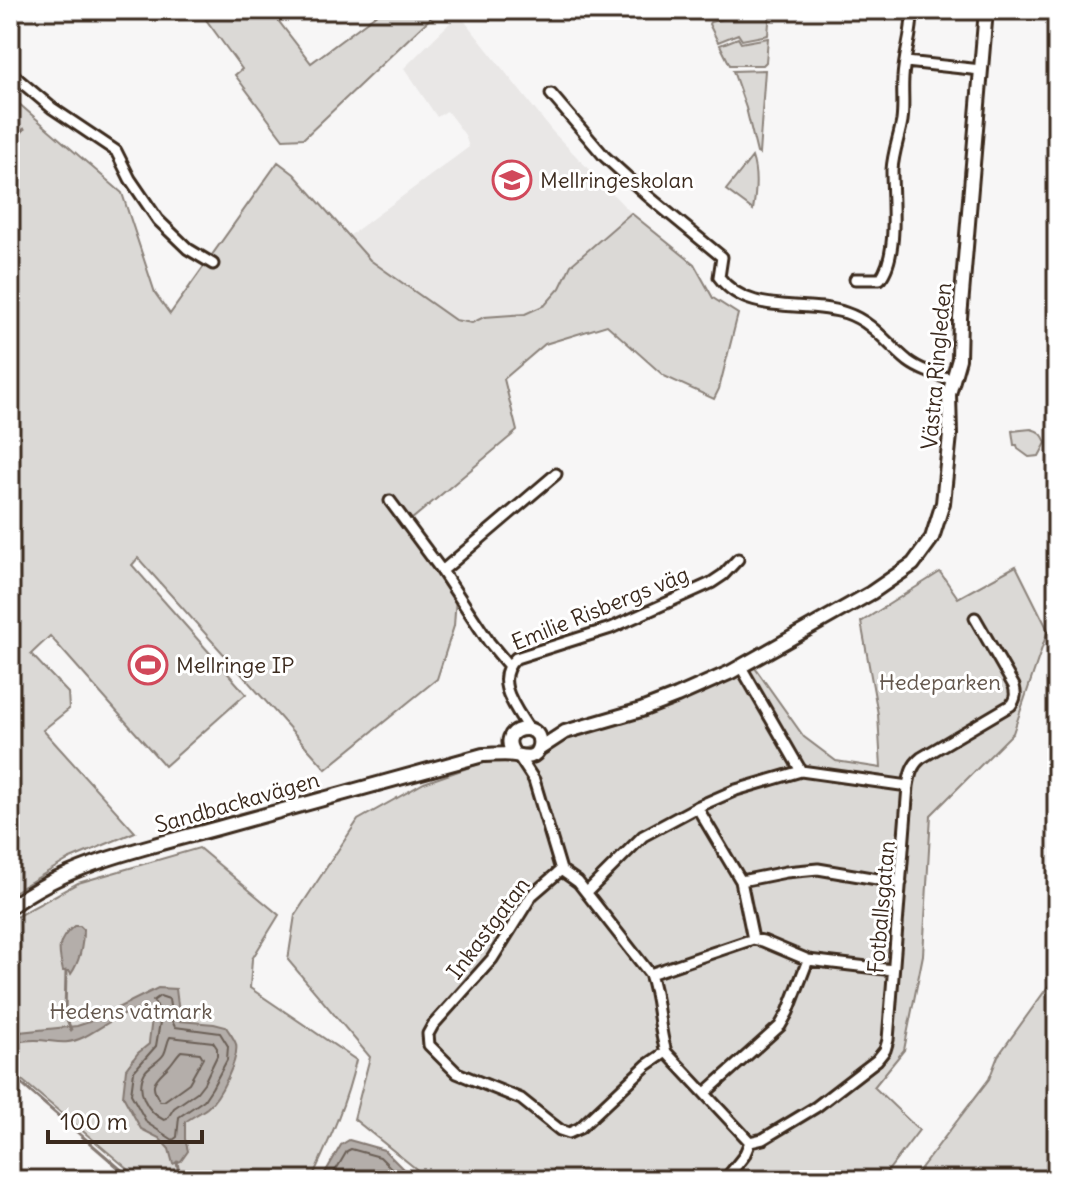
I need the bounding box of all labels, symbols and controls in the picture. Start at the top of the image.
school or university icon: Mellringeskolan [491,159,533,201]
place label: Mellringeskolan [540,166,694,194]
street label: Västra Ringleden [915,281,957,451]
street label: Emilie Risbergs väg [507,560,693,656]
sports icon: Mellringe IP [127,644,169,686]
place label: Mellringe IP [176,651,294,679]
park label: Hedeparken [879,668,1001,696]
street label: Sandbackavägen [152,765,322,839]
street label: Fotballsgatan [861,839,901,975]
street label: Inkastgatan [440,871,536,985]
park label: Hedens våtmark [50,997,212,1025]
scale bar [48,1094,202,1144]
text: 100 m [60,1106,128,1136]

